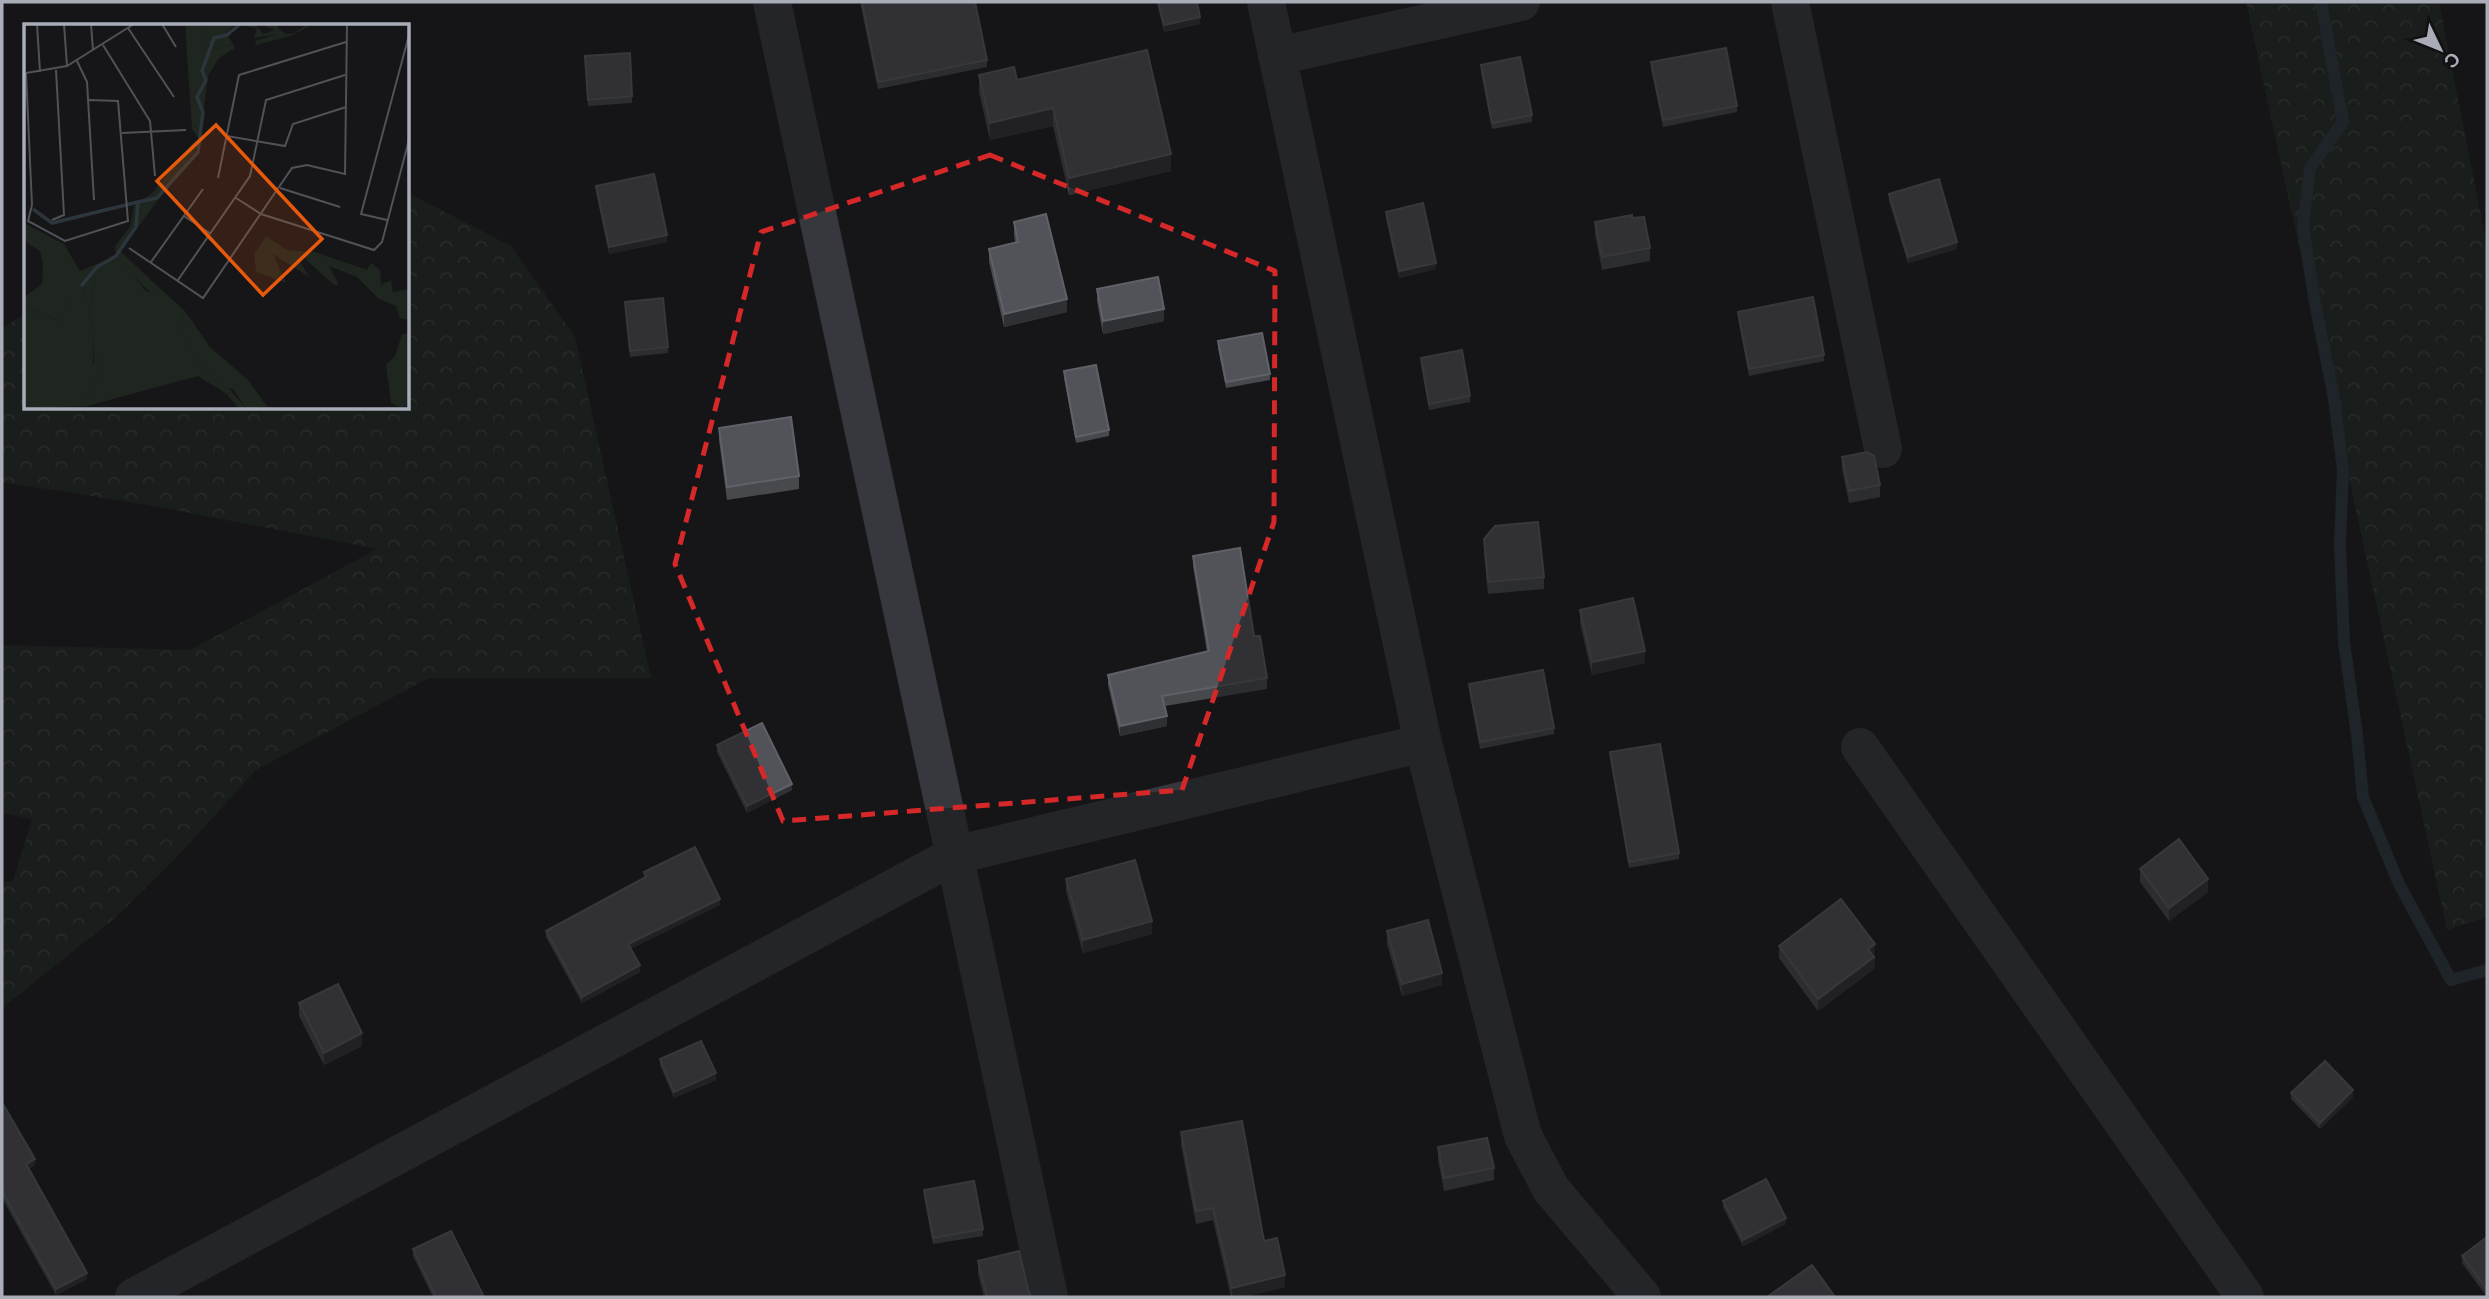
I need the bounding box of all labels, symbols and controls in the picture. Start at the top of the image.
north arrow [2405,14,2475,84]
inset map [24,24,410,410]
text: С [2440,48,2466,74]

